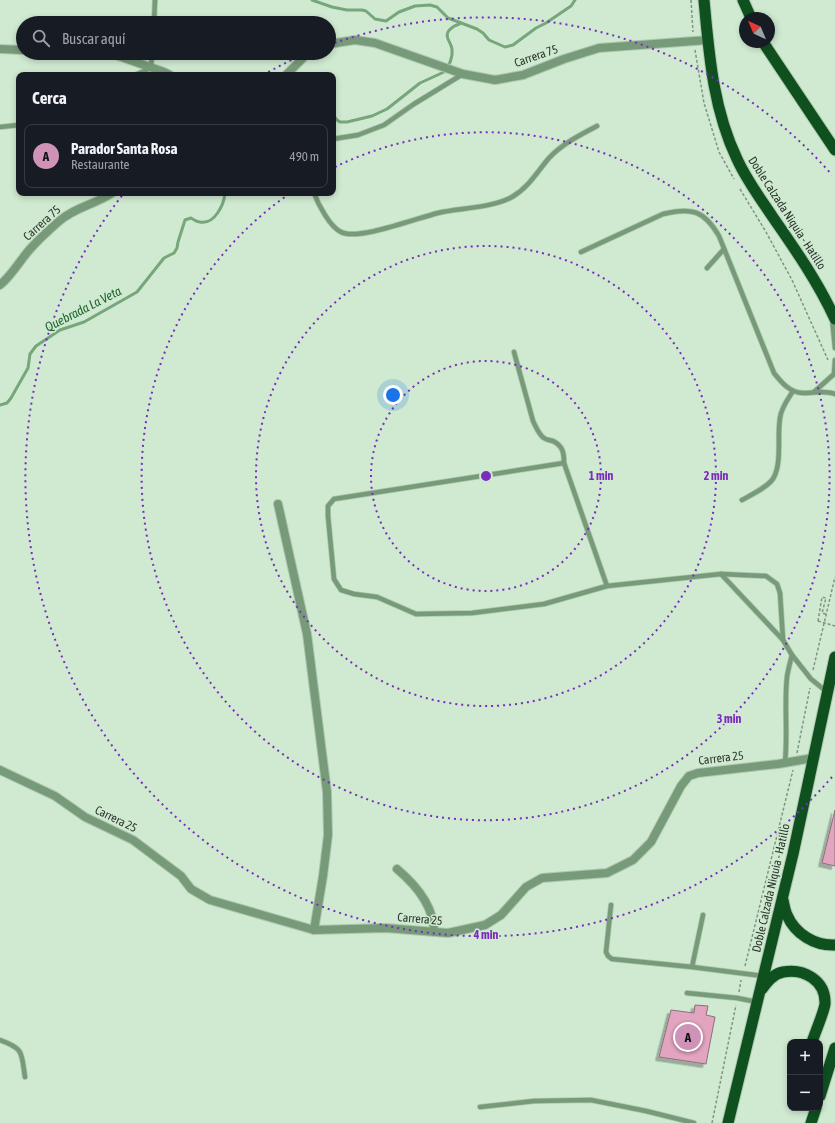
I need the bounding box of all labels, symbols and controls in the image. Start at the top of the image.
north arrow [739,12,775,48]
search box [16,16,336,60]
icon: search [30,27,52,49]
text: Buscar aquí [62,30,125,47]
street label: Carrera 75 [512,42,560,70]
text: Cerca [32,88,67,108]
text: Parador Santa Rosa [71,140,178,157]
text: A [43,149,49,164]
text: 490 m [290,149,319,164]
street label: Doble Calzada Niquia - Hatillo [745,154,829,272]
text: Restaurante [71,157,130,172]
street label: Carrera 75 [20,203,64,243]
water label: Quebrada La Veta [42,283,124,335]
your location [383,385,403,405]
centre of rings [479,469,493,483]
text: 1 min [589,469,613,483]
text: 2 min [704,469,728,483]
text: 3 min [717,712,741,726]
street label: Carrera 25 [698,748,744,768]
street label: Carrera 25 [93,803,139,835]
street label: Doble Calzada Niquia - Hatillo [749,822,793,954]
street label: Carrera 25 [397,910,443,928]
text: 4 min [473,928,498,942]
pin: A [675,1022,701,1052]
map controls [787,1039,823,1111]
button: + [787,1039,823,1075]
button: − [787,1075,823,1111]

